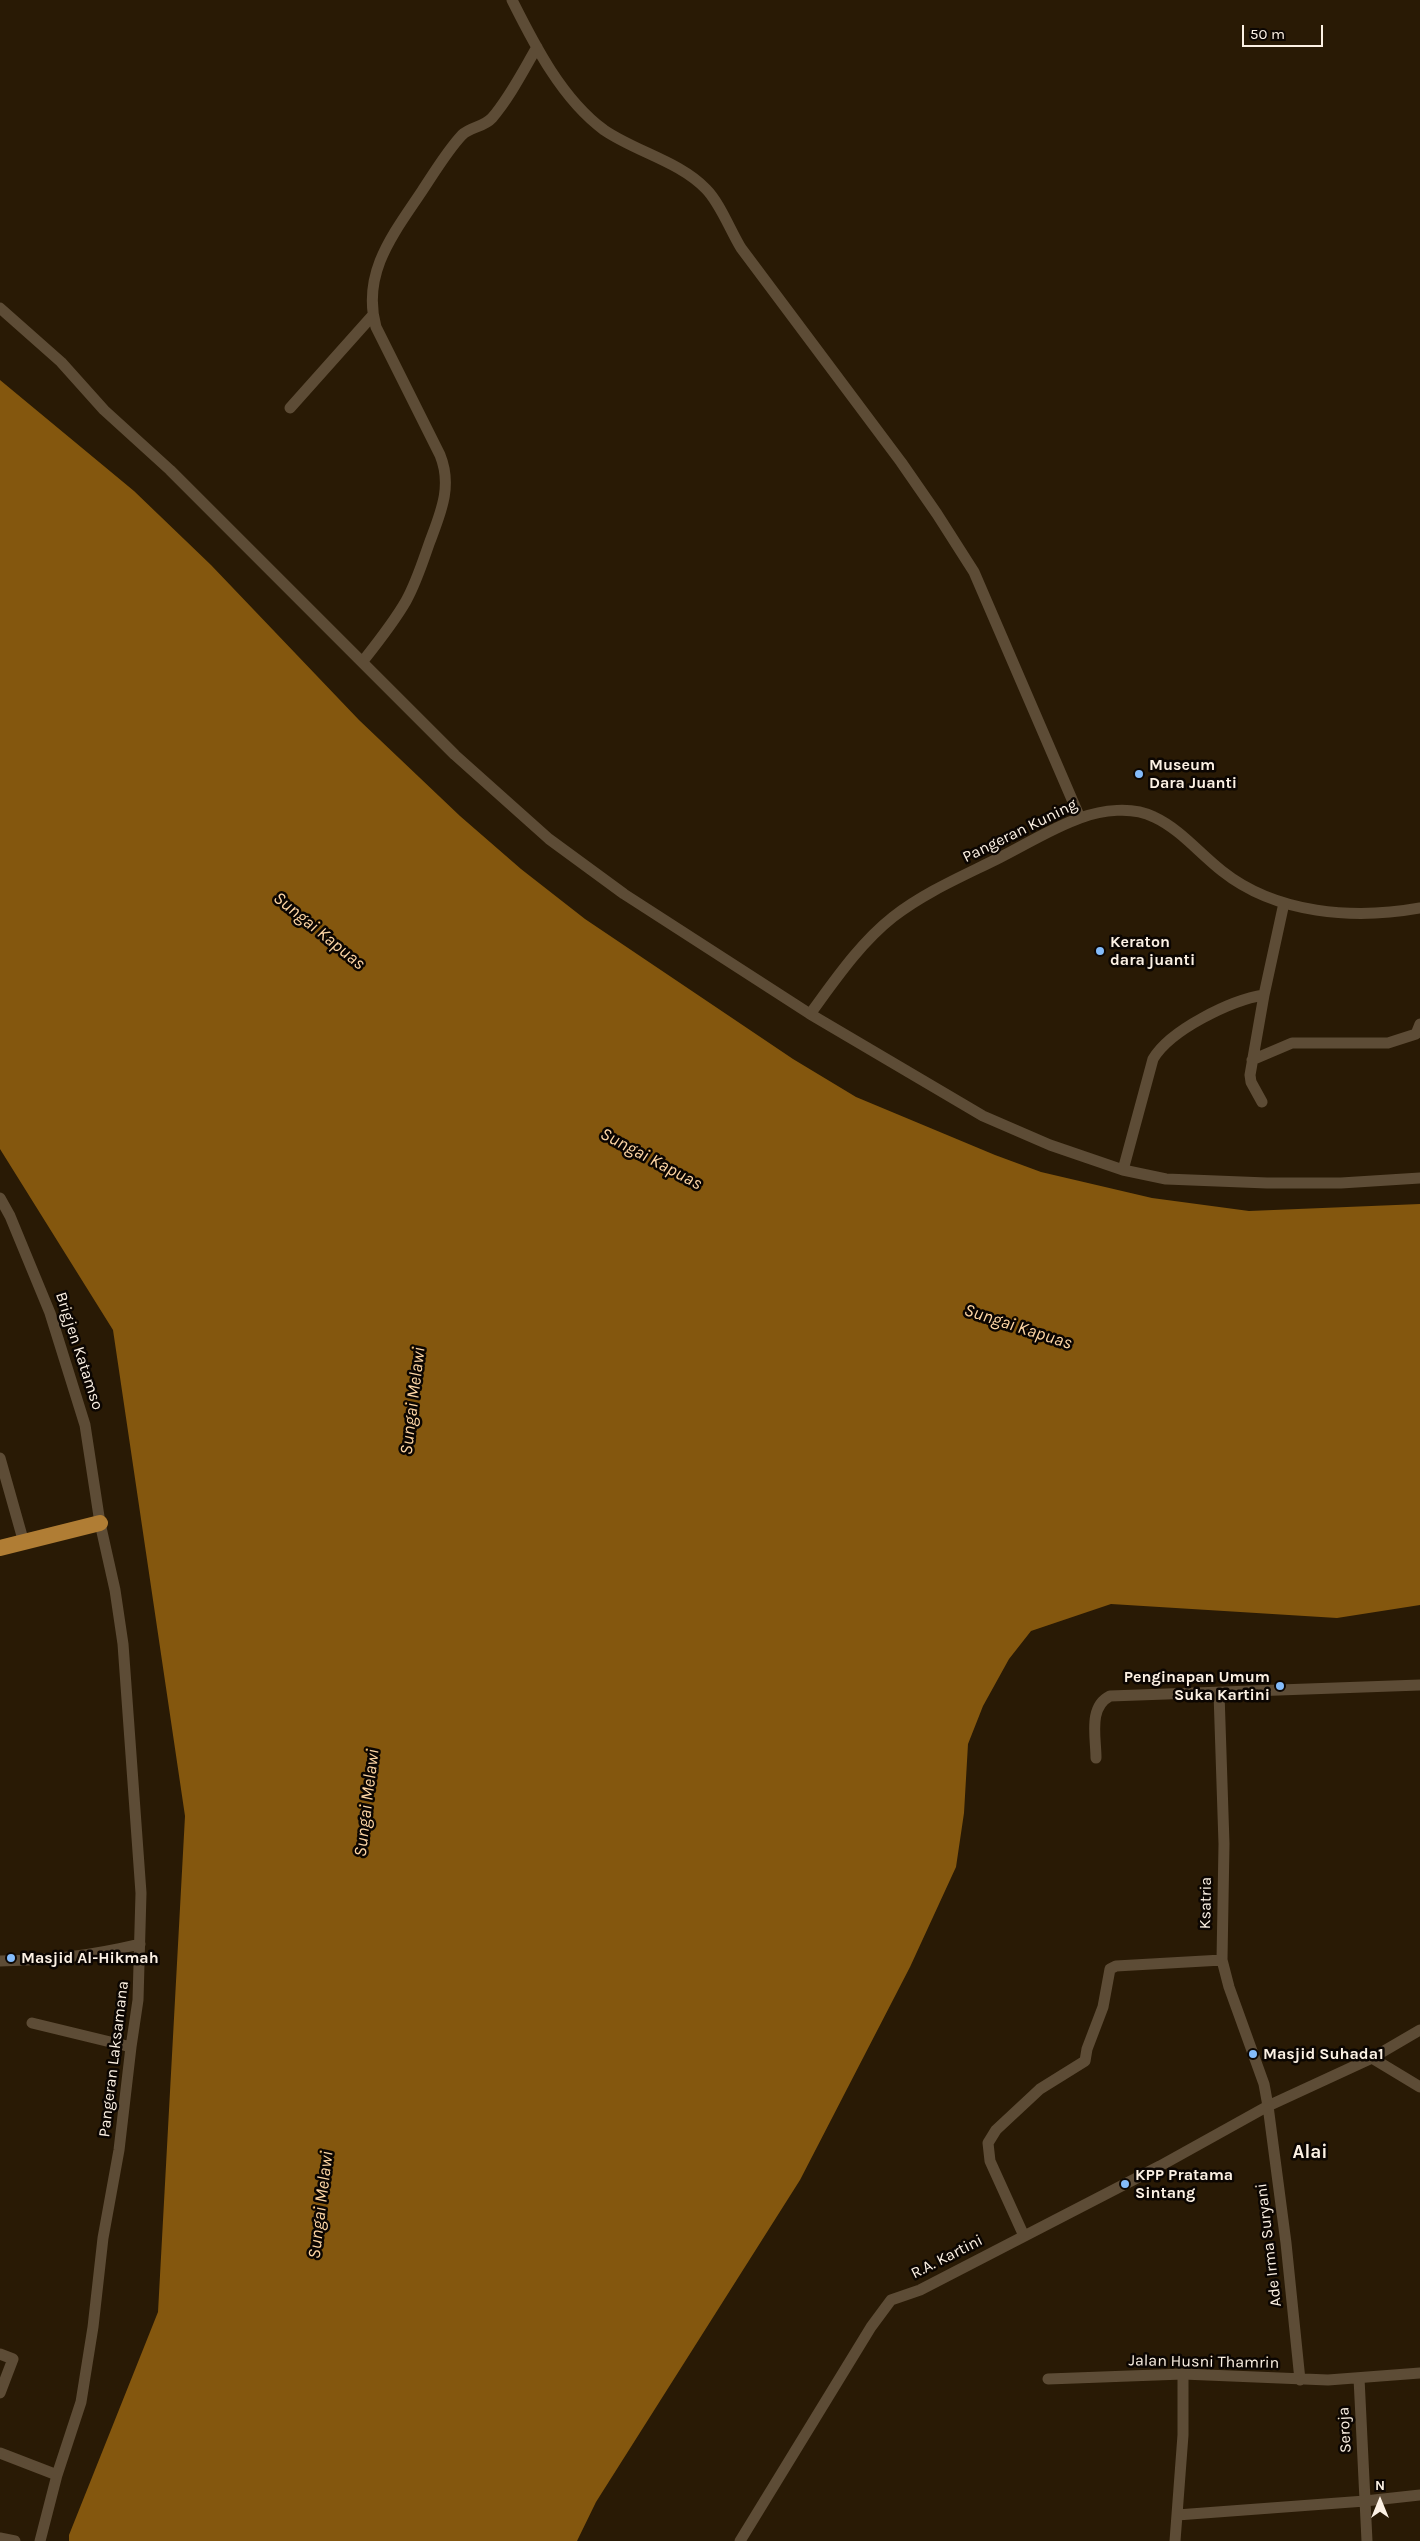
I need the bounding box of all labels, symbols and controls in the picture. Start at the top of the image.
scale bar [1245,15,1326,47]
text: 50 m [1250,25,1285,43]
place label: Museum Dara Juanti [1149,755,1237,793]
marker: Museum Dara Juanti [1133,768,1145,780]
street label: Pangeran Kuning [960,795,1080,867]
water label: Sungai Kapuas [269,887,369,975]
place label: Keraton dara juanti [1110,932,1195,970]
marker: Keraton dara juanti [1094,945,1106,957]
water label: Sungai Kapuas [596,1123,706,1195]
street label: Brigjen Katamso [51,1290,107,1412]
water label: Sungai Kapuas [961,1299,1075,1355]
water label: Sungai Melawi [396,1346,430,1456]
place label: Penginapan Umum Suka Kartini [1124,1667,1270,1705]
marker: Penginapan Umum Suka Kartini [1274,1680,1286,1692]
water label: Sungai Melawi [350,1748,384,1858]
street label: Ksatria [1196,1877,1216,1929]
place label: Masjid Al-Hikmah [21,1948,159,1968]
marker: Masjid Al-Hikmah [5,1952,17,1964]
street label: Pangeran Laksamana [95,1980,133,2138]
place label: Masjid Suhada1 [1263,2044,1384,2064]
marker: Masjid Suhada1 [1247,2048,1259,2060]
district label: Alai [1292,2142,1328,2164]
water label: Sungai Melawi [304,2150,338,2260]
place label: KPP Pratama Sintang [1135,2165,1233,2203]
marker: KPP Pratama Sintang [1119,2178,1131,2190]
street label: Ade Irma Suryani [1252,2182,1286,2308]
street label: R.A. Kartini [908,2231,986,2283]
street label: Jalan Husni Thamrin [1129,2351,1279,2373]
street label: Seroja [1334,2406,1356,2454]
north arrow [1355,2476,1405,2526]
text: N [1375,2477,1385,2494]

